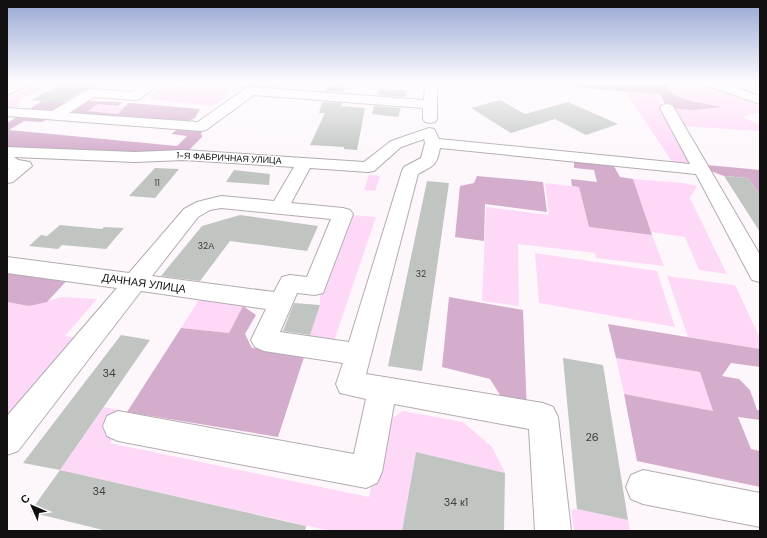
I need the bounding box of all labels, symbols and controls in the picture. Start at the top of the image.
street label: 1-Я ФАБРИЧНАЯ УЛИЦА [176,149,282,167]
house number: 11 [154,177,160,189]
house number: 32А [198,240,214,252]
house number: 32 [416,268,426,280]
street label: ДАЧНАЯ УЛИЦА [101,270,188,296]
house number: 34 [102,366,116,380]
house number: 26 [585,430,599,444]
house number: 34 [92,484,106,498]
north arrow [12,486,52,526]
text: С [17,491,33,507]
house number: 34 к1 [444,495,468,509]

